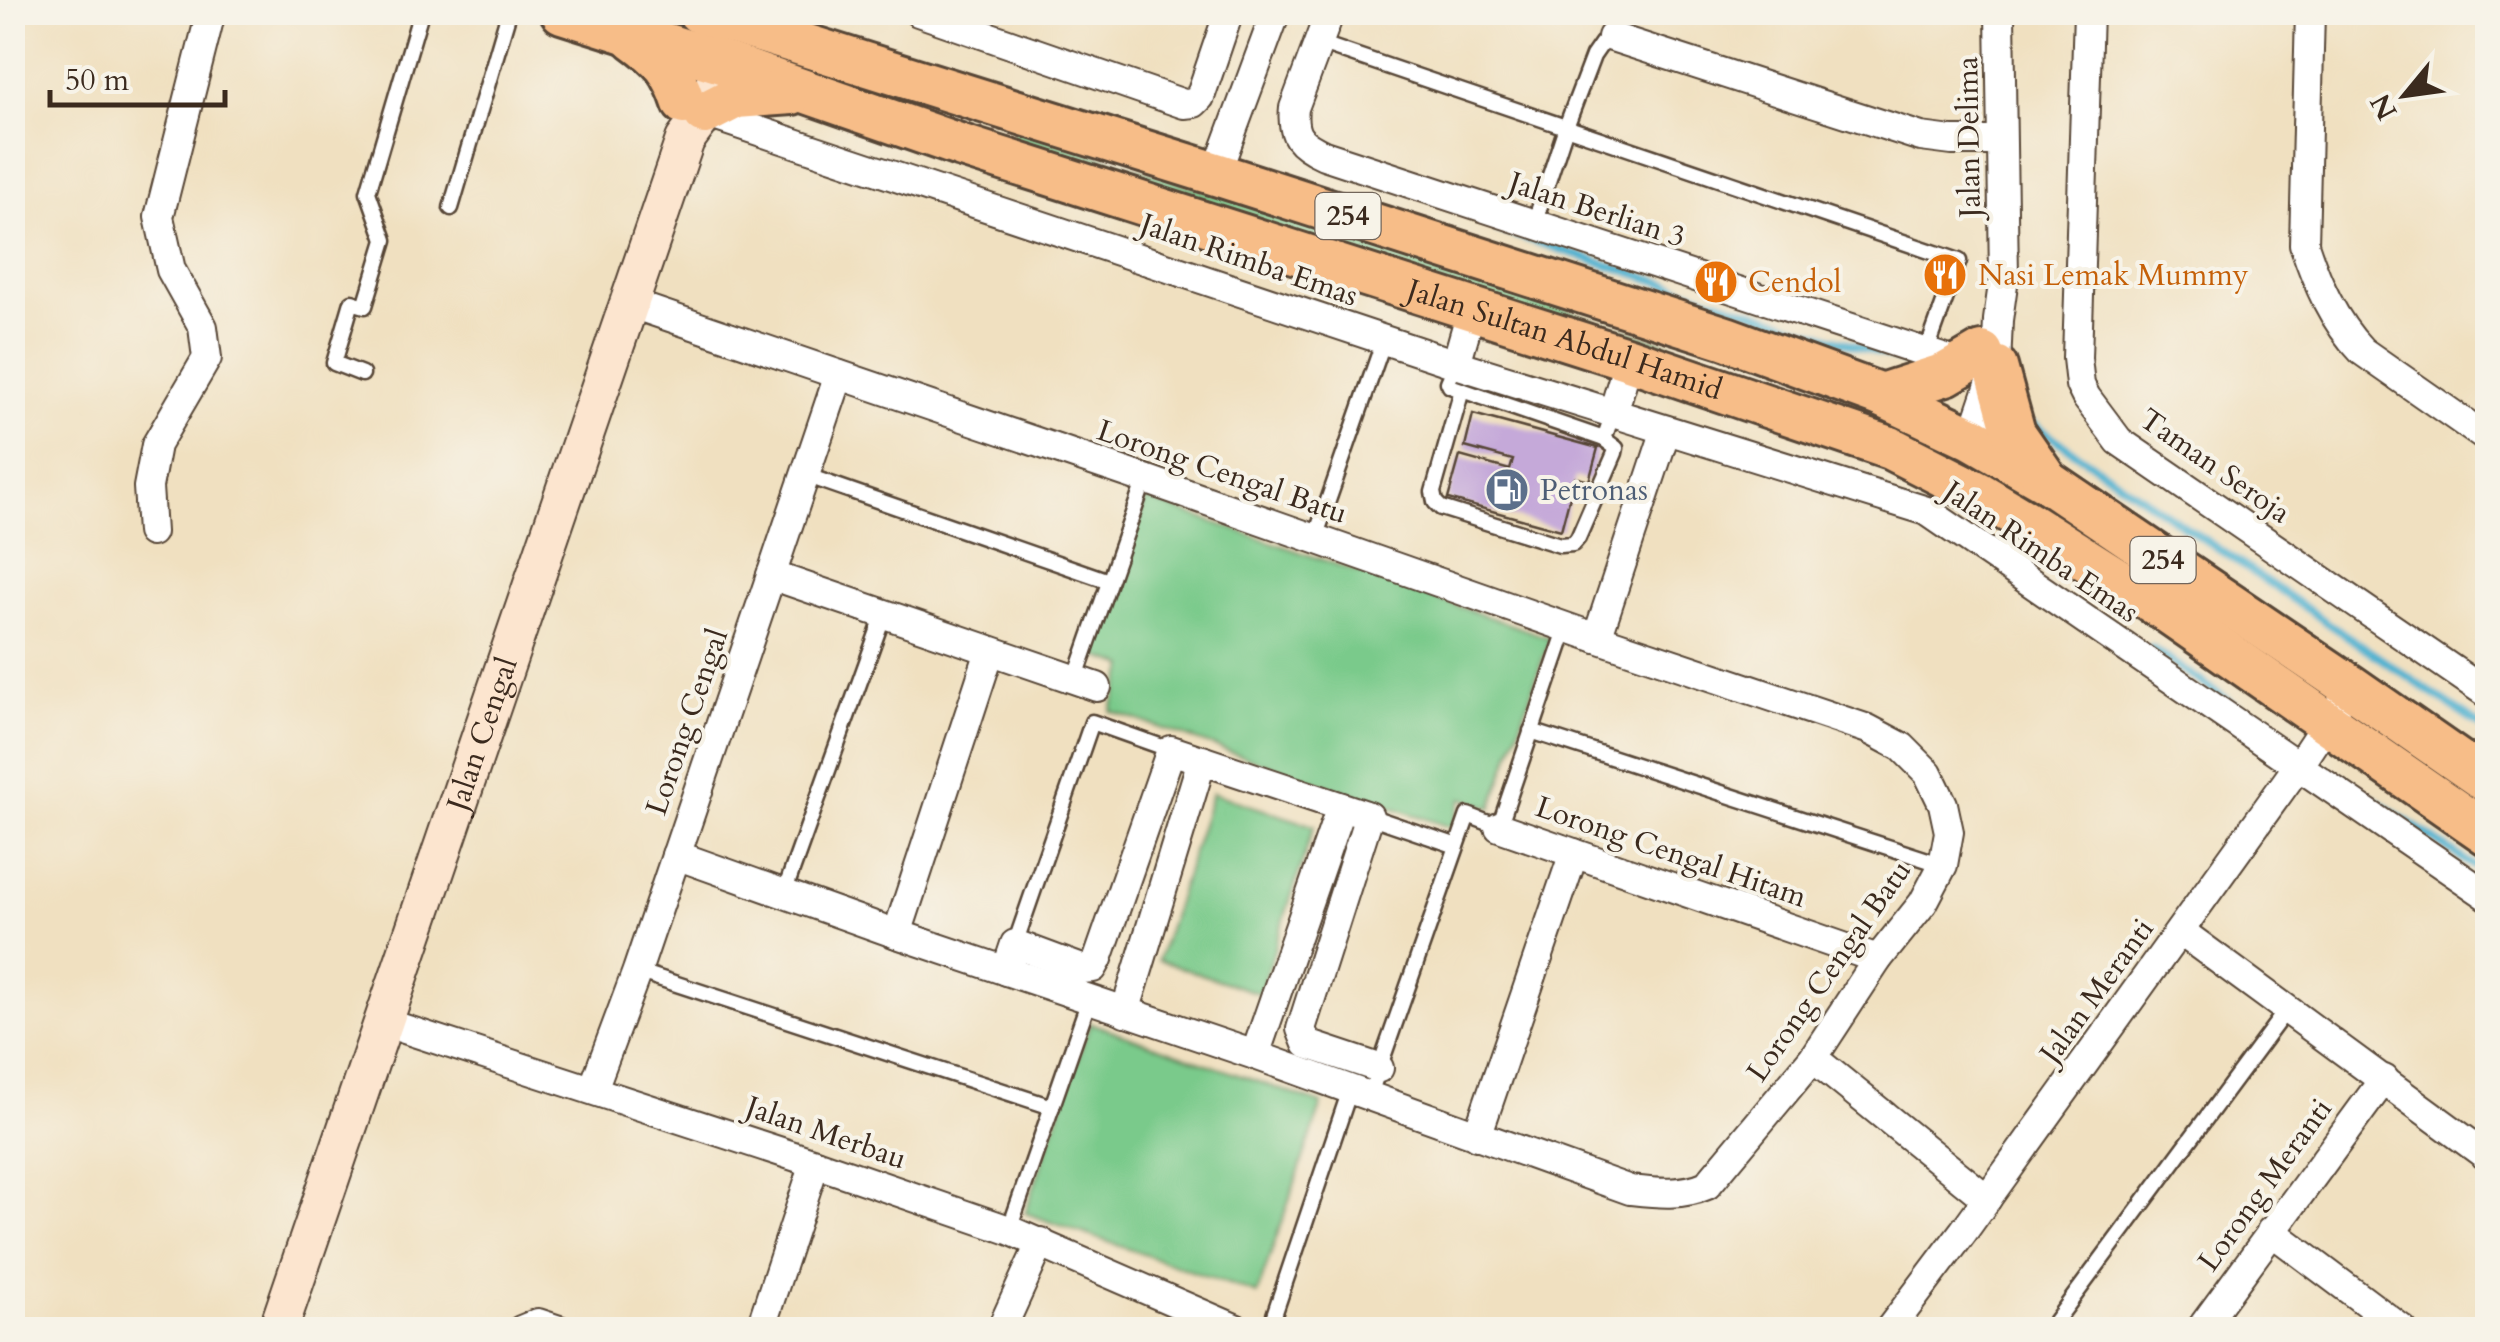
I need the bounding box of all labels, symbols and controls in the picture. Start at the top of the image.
scale bar [50,45,225,107]
north arrow [2355,45,2455,145]
street label: Jalan Delima [1947,56,1991,222]
text: 50 m [65,60,130,101]
text: N [2362,87,2407,126]
street label: Jalan Berlian 3 [1500,161,1690,258]
road number: 254 [1316,193,1380,239]
street label: Jalan Rimba Emas [1131,202,1363,316]
restaurant icon: Nasi Lemak Mummy [1922,252,1968,298]
place label: Nasi Lemak Mummy [1978,255,2249,296]
restaurant icon: Cendol [1693,259,1739,305]
place label: Cendol [1748,262,1842,303]
street label: Jalan Sultan Abdul Hamid [1398,268,1728,410]
street label: Taman Seroja [2131,399,2299,533]
street label: Lorong Cengal Batu [1092,410,1352,534]
fuel station icon: Petronas [1484,467,1530,513]
street label: Jalan Rimba Emas [1932,469,2147,633]
place label: Petronas [1540,470,1648,511]
road number: 254 [2130,537,2196,583]
street label: Lorong Cengal [636,623,738,821]
street label: Jalan Cengal [435,651,527,820]
street label: Lorong Cengal Hitam [1530,786,1812,918]
street label: Lorong Cengal Batu [1737,852,1921,1090]
street label: Jalan Meranti [2028,910,2163,1075]
street label: Jalan Merbau [737,1085,912,1180]
street label: Lorong Meranti [2188,1090,2342,1280]

